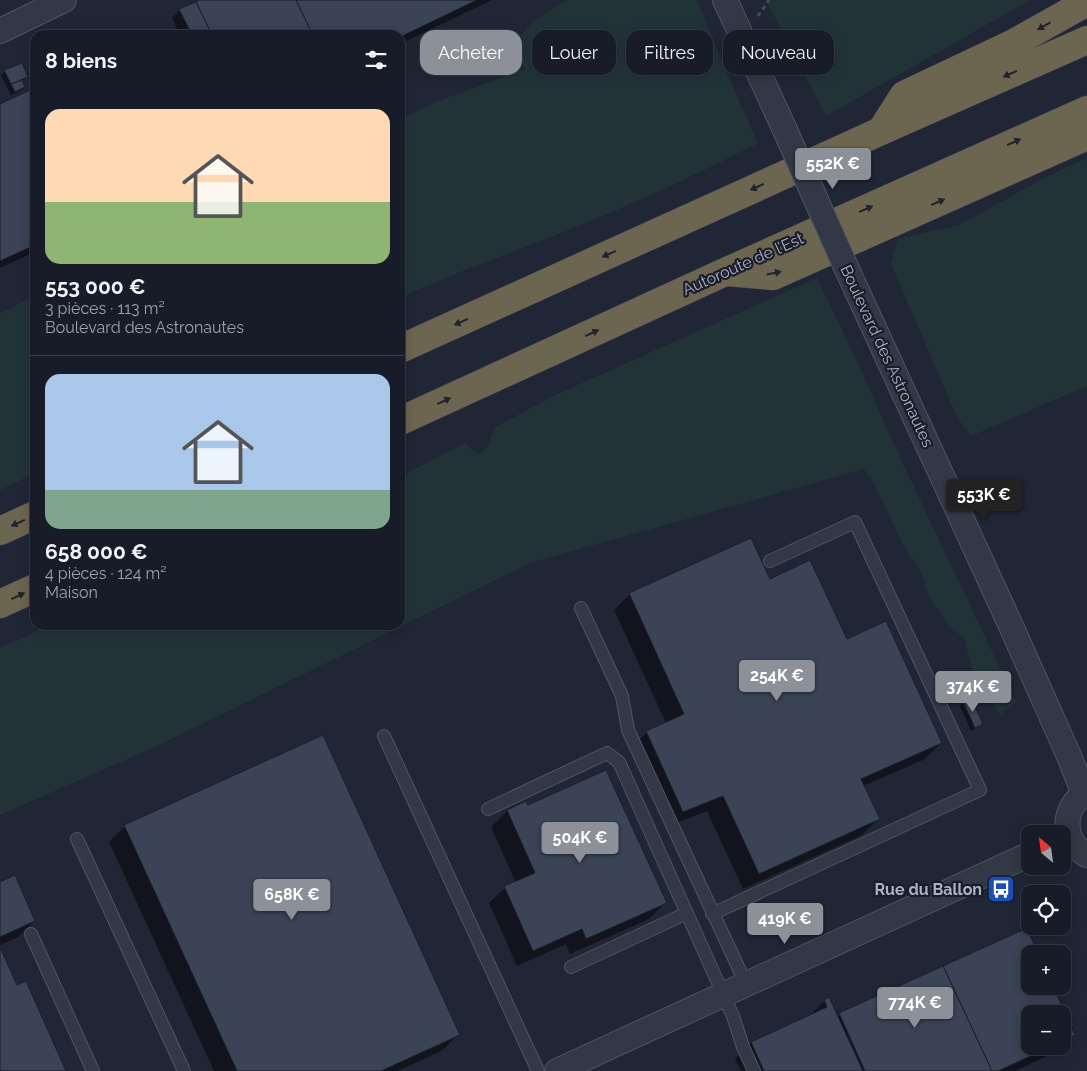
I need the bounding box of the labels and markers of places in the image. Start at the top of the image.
pin: 552K € [792,148,874,190]
pin: 553K € [943,478,1025,521]
pin: 254K € [736,660,818,702]
pin: 374K € [932,670,1014,713]
pin: 504K € [539,822,621,864]
bus stop icon: Rue du Ballon [986,874,1016,904]
pin: 658K € [251,878,333,921]
place label: Rue du Ballon [875,880,982,899]
pin: 419K € [744,902,826,945]
pin: 774K € [874,986,956,1029]

